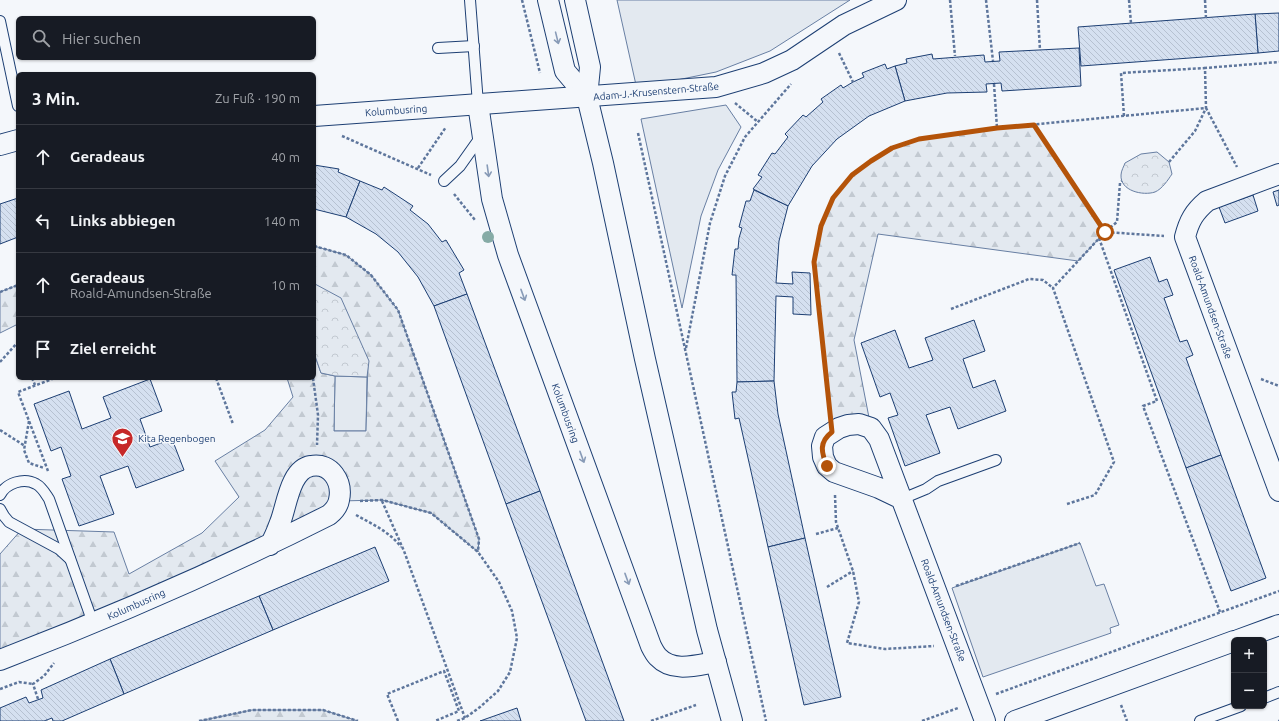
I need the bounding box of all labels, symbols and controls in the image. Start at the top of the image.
search box [16,16,316,60]
icon: search [30,27,52,49]
text: Hier suchen [62,30,141,47]
one-way arrow [554,31,562,44]
street label: Adam-J.-Krusenstern-Straße [593,81,719,102]
text: 3 Min. [32,89,80,108]
text: Zu Fuß · 190 m [215,91,300,105]
street label: Kolumbusring [365,103,428,118]
icon: ahead [32,146,54,168]
text: Geradeaus [70,148,145,165]
text: 40 m [271,150,300,164]
one-way arrow [484,164,492,177]
icon: left [32,210,54,232]
text: Links abbiegen [70,212,175,229]
text: 140 m [264,214,300,228]
route start [1096,223,1114,241]
street label: Roald-Amundsen-Straße [1187,254,1234,360]
text: Geradeaus [70,269,145,286]
icon: ahead [32,274,54,296]
text: 10 m [271,278,300,292]
text: Roald-Amundsen-Straße [70,286,212,300]
one-way arrow [520,289,527,302]
icon: arrive [32,338,54,360]
text: Ziel erreicht [70,340,156,357]
street label: Kolumbusring [550,382,581,444]
school or university icon: Kita Regenbogen [109,425,135,458]
place label: Kita Regenbogen [138,433,215,444]
one-way arrow [579,450,586,463]
route end [818,457,836,475]
street label: Roald-Amundsen-Straße [919,557,968,663]
one-way arrow [623,573,631,585]
street label: Kolumbusring [105,587,167,622]
map controls [1231,637,1267,709]
button: + [1231,637,1267,673]
button: − [1231,673,1267,709]

